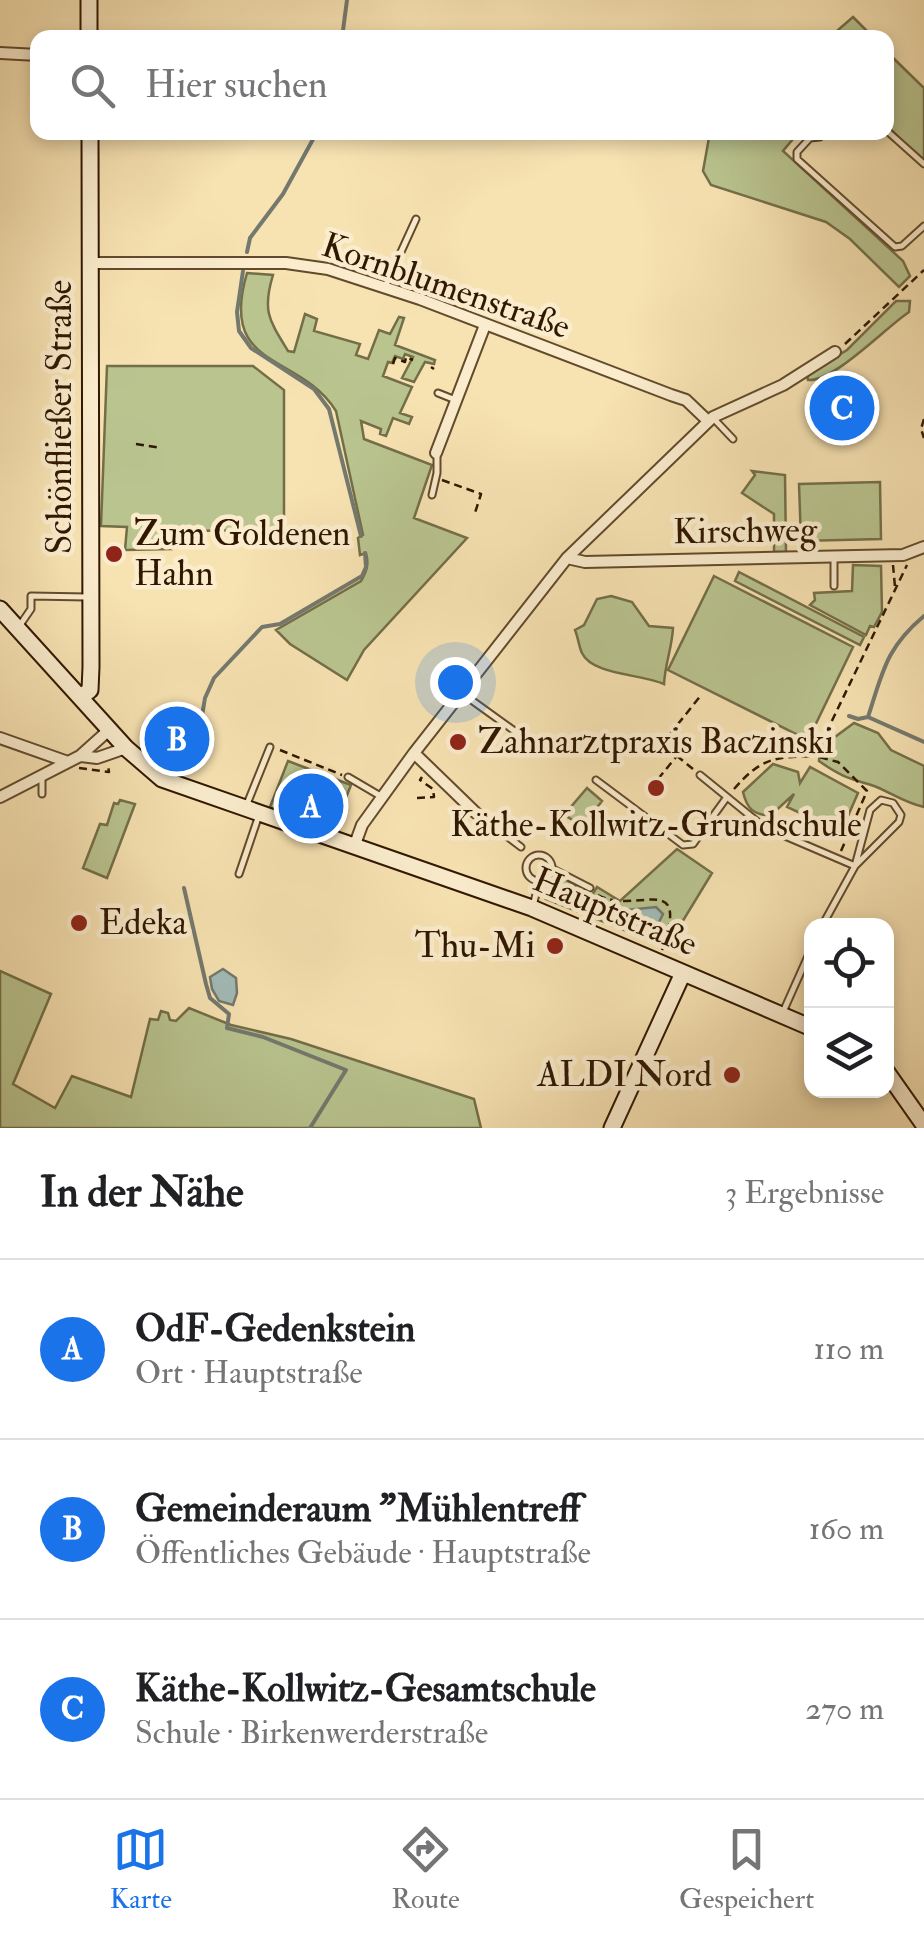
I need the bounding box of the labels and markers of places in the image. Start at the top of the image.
pin: C [810,370,874,446]
place label: Zum Goldenen Hahn [134,512,350,596]
marker: Zum Goldenen Hahn [103,543,125,565]
pin: B [144,702,210,776]
place label: Zahnarztpraxis Baczinski [478,720,834,764]
marker: Zahnarztpraxis Baczinski [447,731,469,753]
pin: A [278,768,344,844]
marker: Käthe-Kollwitz-Grundschule [645,777,667,799]
place label: Käthe-Kollwitz-Grundschule [450,803,862,847]
place label: Edeka [99,901,188,945]
marker: Edeka [68,912,90,934]
place label: Thu-Mi [415,924,535,968]
marker: Thu-Mi [544,935,566,957]
place label: ALDI Nord [536,1053,712,1097]
marker: ALDI Nord [721,1064,743,1086]

